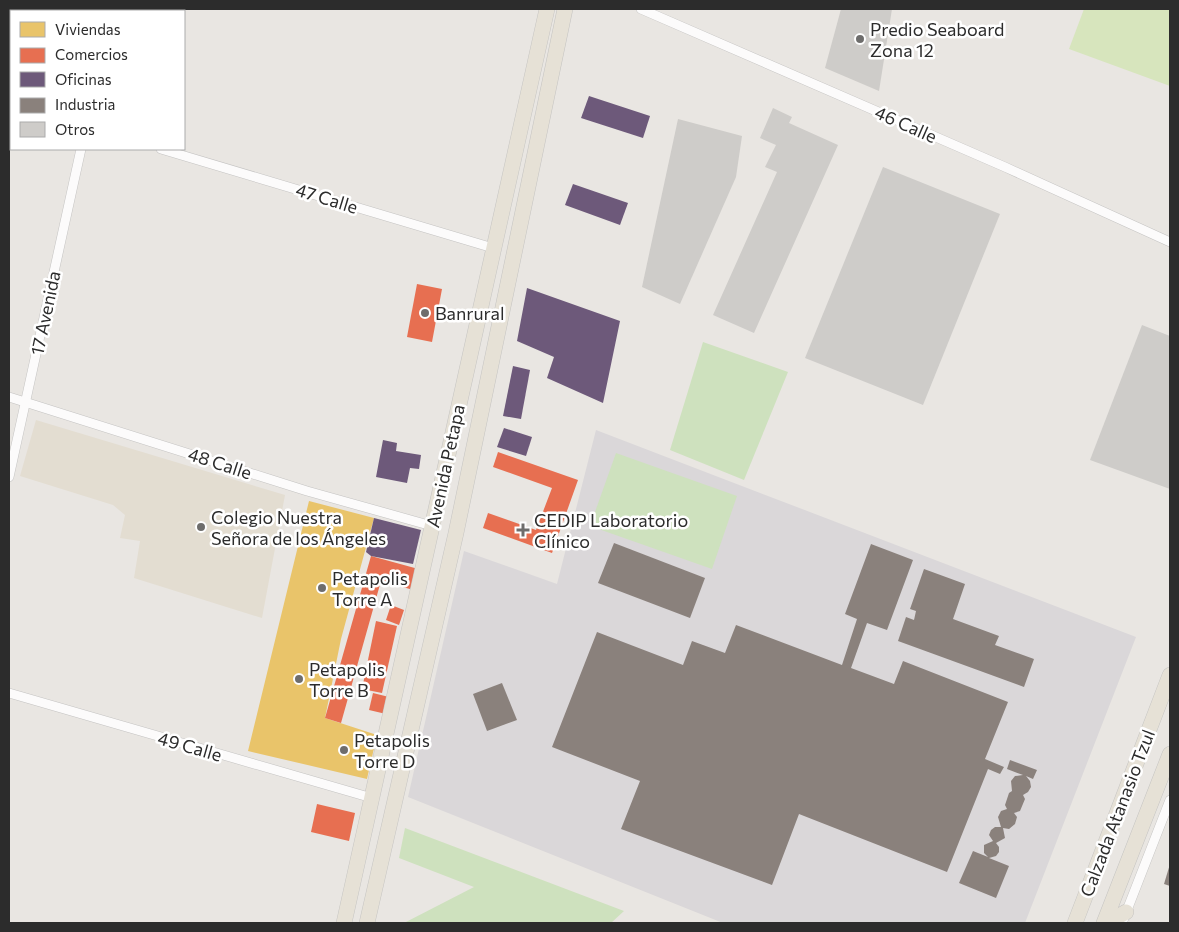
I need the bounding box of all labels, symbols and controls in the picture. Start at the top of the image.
legend [10,10,185,150]
place label: Predio Seaboard Zona 12 [870,18,1004,61]
text: Viviendas [55,20,121,38]
marker: Predio Seaboard Zona 12 [854,33,866,45]
text: Comercios [55,45,128,63]
text: Oficinas [55,70,112,88]
text: Industria [55,95,115,113]
street label: 46 Calle [872,101,940,147]
text: Otros [55,120,95,138]
street label: 47 Calle [293,178,361,218]
street label: 17 Avenida [25,269,65,357]
place label: Banrural [435,302,505,324]
marker: Banrural [419,307,431,319]
street label: Avenida Petapa [421,402,469,530]
street label: 48 Calle [185,442,255,484]
place label: Colegio Nuestra Señora de los Ángeles [211,506,386,549]
place label: CEDIP Laboratorio Clínico [534,509,688,552]
marker: Colegio Nuestra Señora de los Ángeles [195,521,207,533]
marker: CEDIP Laboratorio Clínico [516,523,530,537]
place label: Petapolis Torre A [332,567,408,610]
marker: Petapolis Torre A [316,582,328,594]
place label: Petapolis Torre B [309,658,385,701]
marker: Petapolis Torre B [293,673,305,685]
street label: 49 Calle [155,726,225,766]
street label: Calzada Atanasio Tzul [1075,726,1159,900]
place label: Petapolis Torre D [354,729,430,772]
marker: Petapolis Torre D [338,744,350,756]

